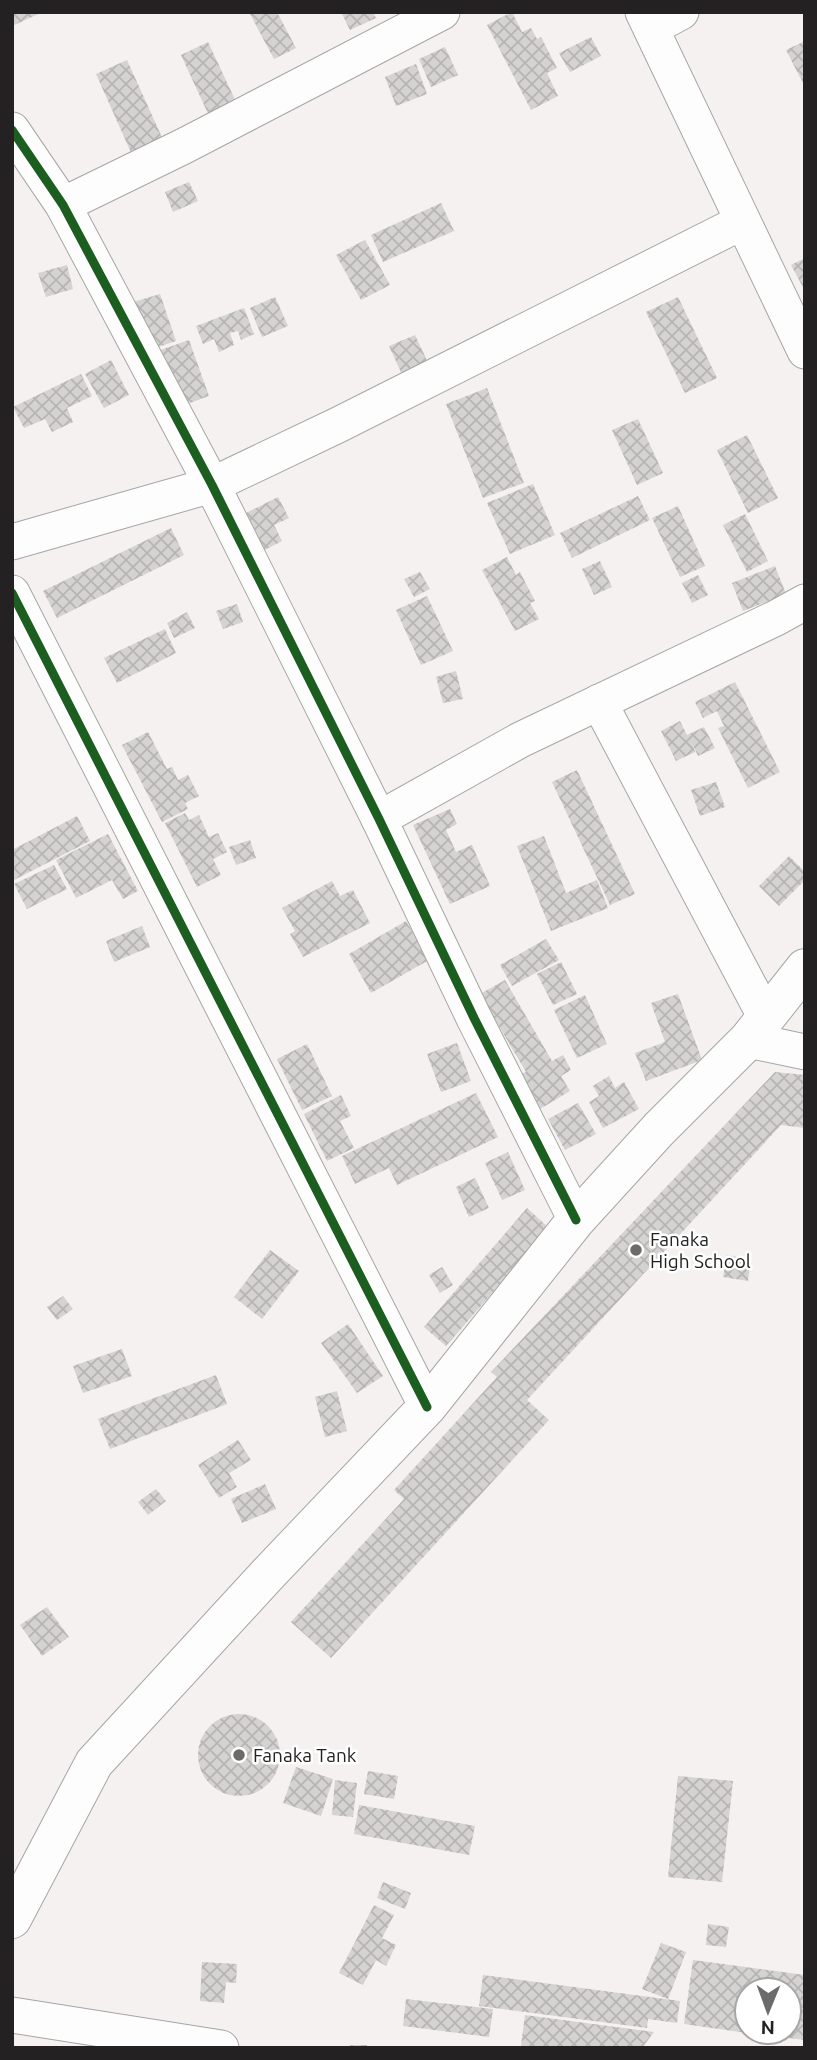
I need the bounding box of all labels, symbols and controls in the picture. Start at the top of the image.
place label: Fanaka High School [650,1228,751,1272]
marker: Fanaka High School [628,1242,644,1258]
place label: Fanaka Tank [253,1744,357,1766]
marker: Fanaka Tank [231,1747,247,1763]
north arrow [733,1976,803,2046]
text: N [760,2017,775,2039]

